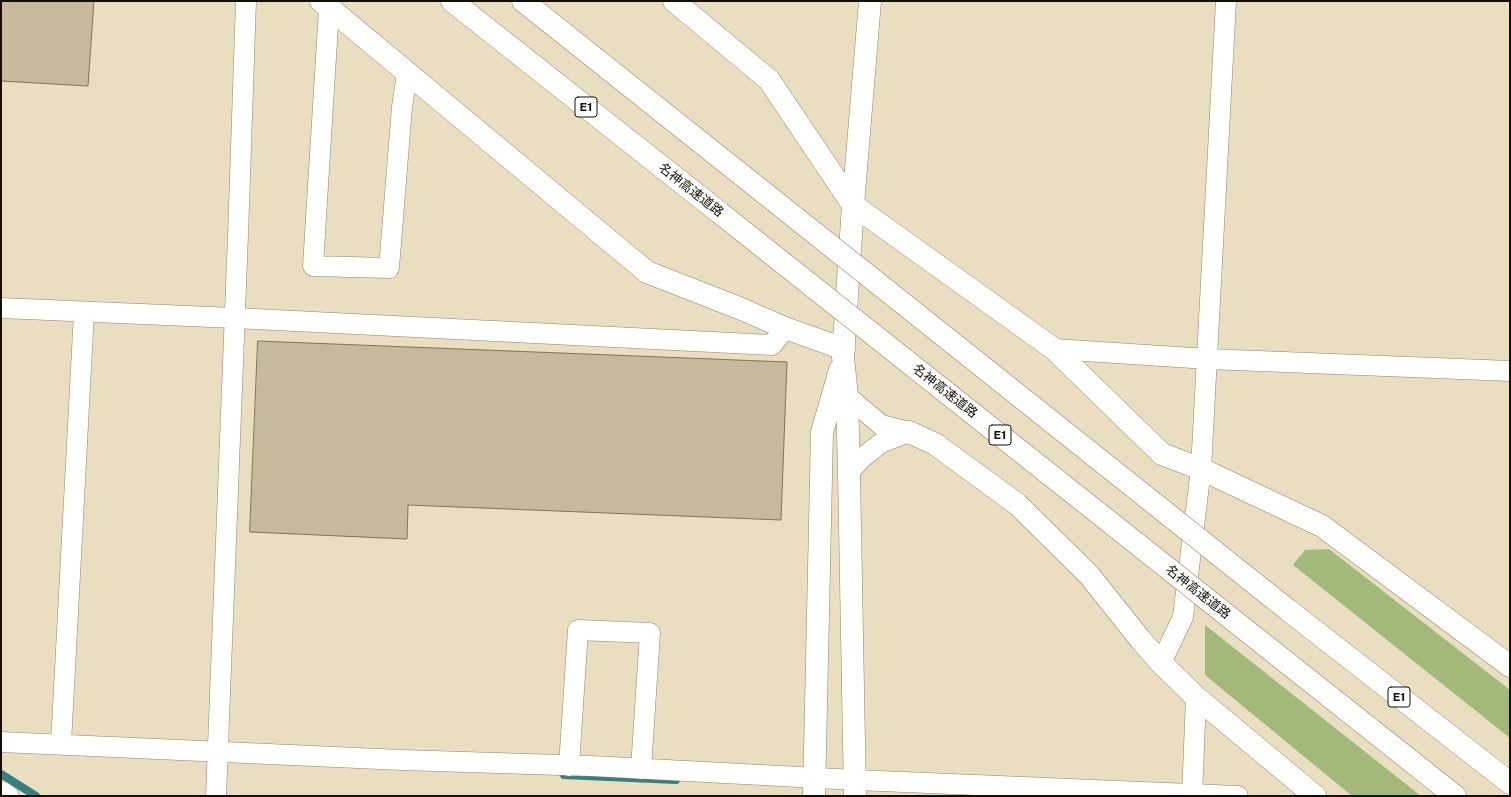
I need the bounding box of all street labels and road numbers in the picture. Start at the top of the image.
road number: E1 [575,97,597,117]
street label: 名神高速道路 [655,160,727,220]
street label: 名神高速道路 [909,361,981,421]
road number: E1 [989,425,1011,445]
street label: 名神高速道路 [1162,562,1234,622]
road number: E1 [1388,687,1410,707]

